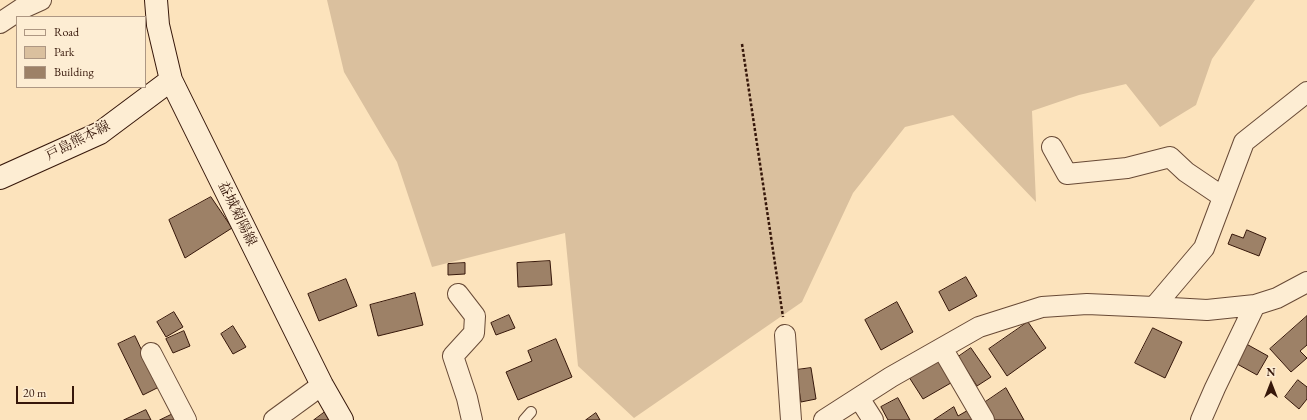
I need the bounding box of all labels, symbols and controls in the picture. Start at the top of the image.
legend [16,16,146,88]
text: Road [54,24,79,40]
text: Park [54,44,74,60]
text: Building [54,64,94,80]
street label: 戸島熊本線 [43,118,113,164]
street label: 益城菊陽線 [214,179,260,249]
north arrow [1251,364,1291,404]
text: N [1267,365,1275,379]
scale bar [18,378,76,404]
text: 20 m [23,385,46,401]

